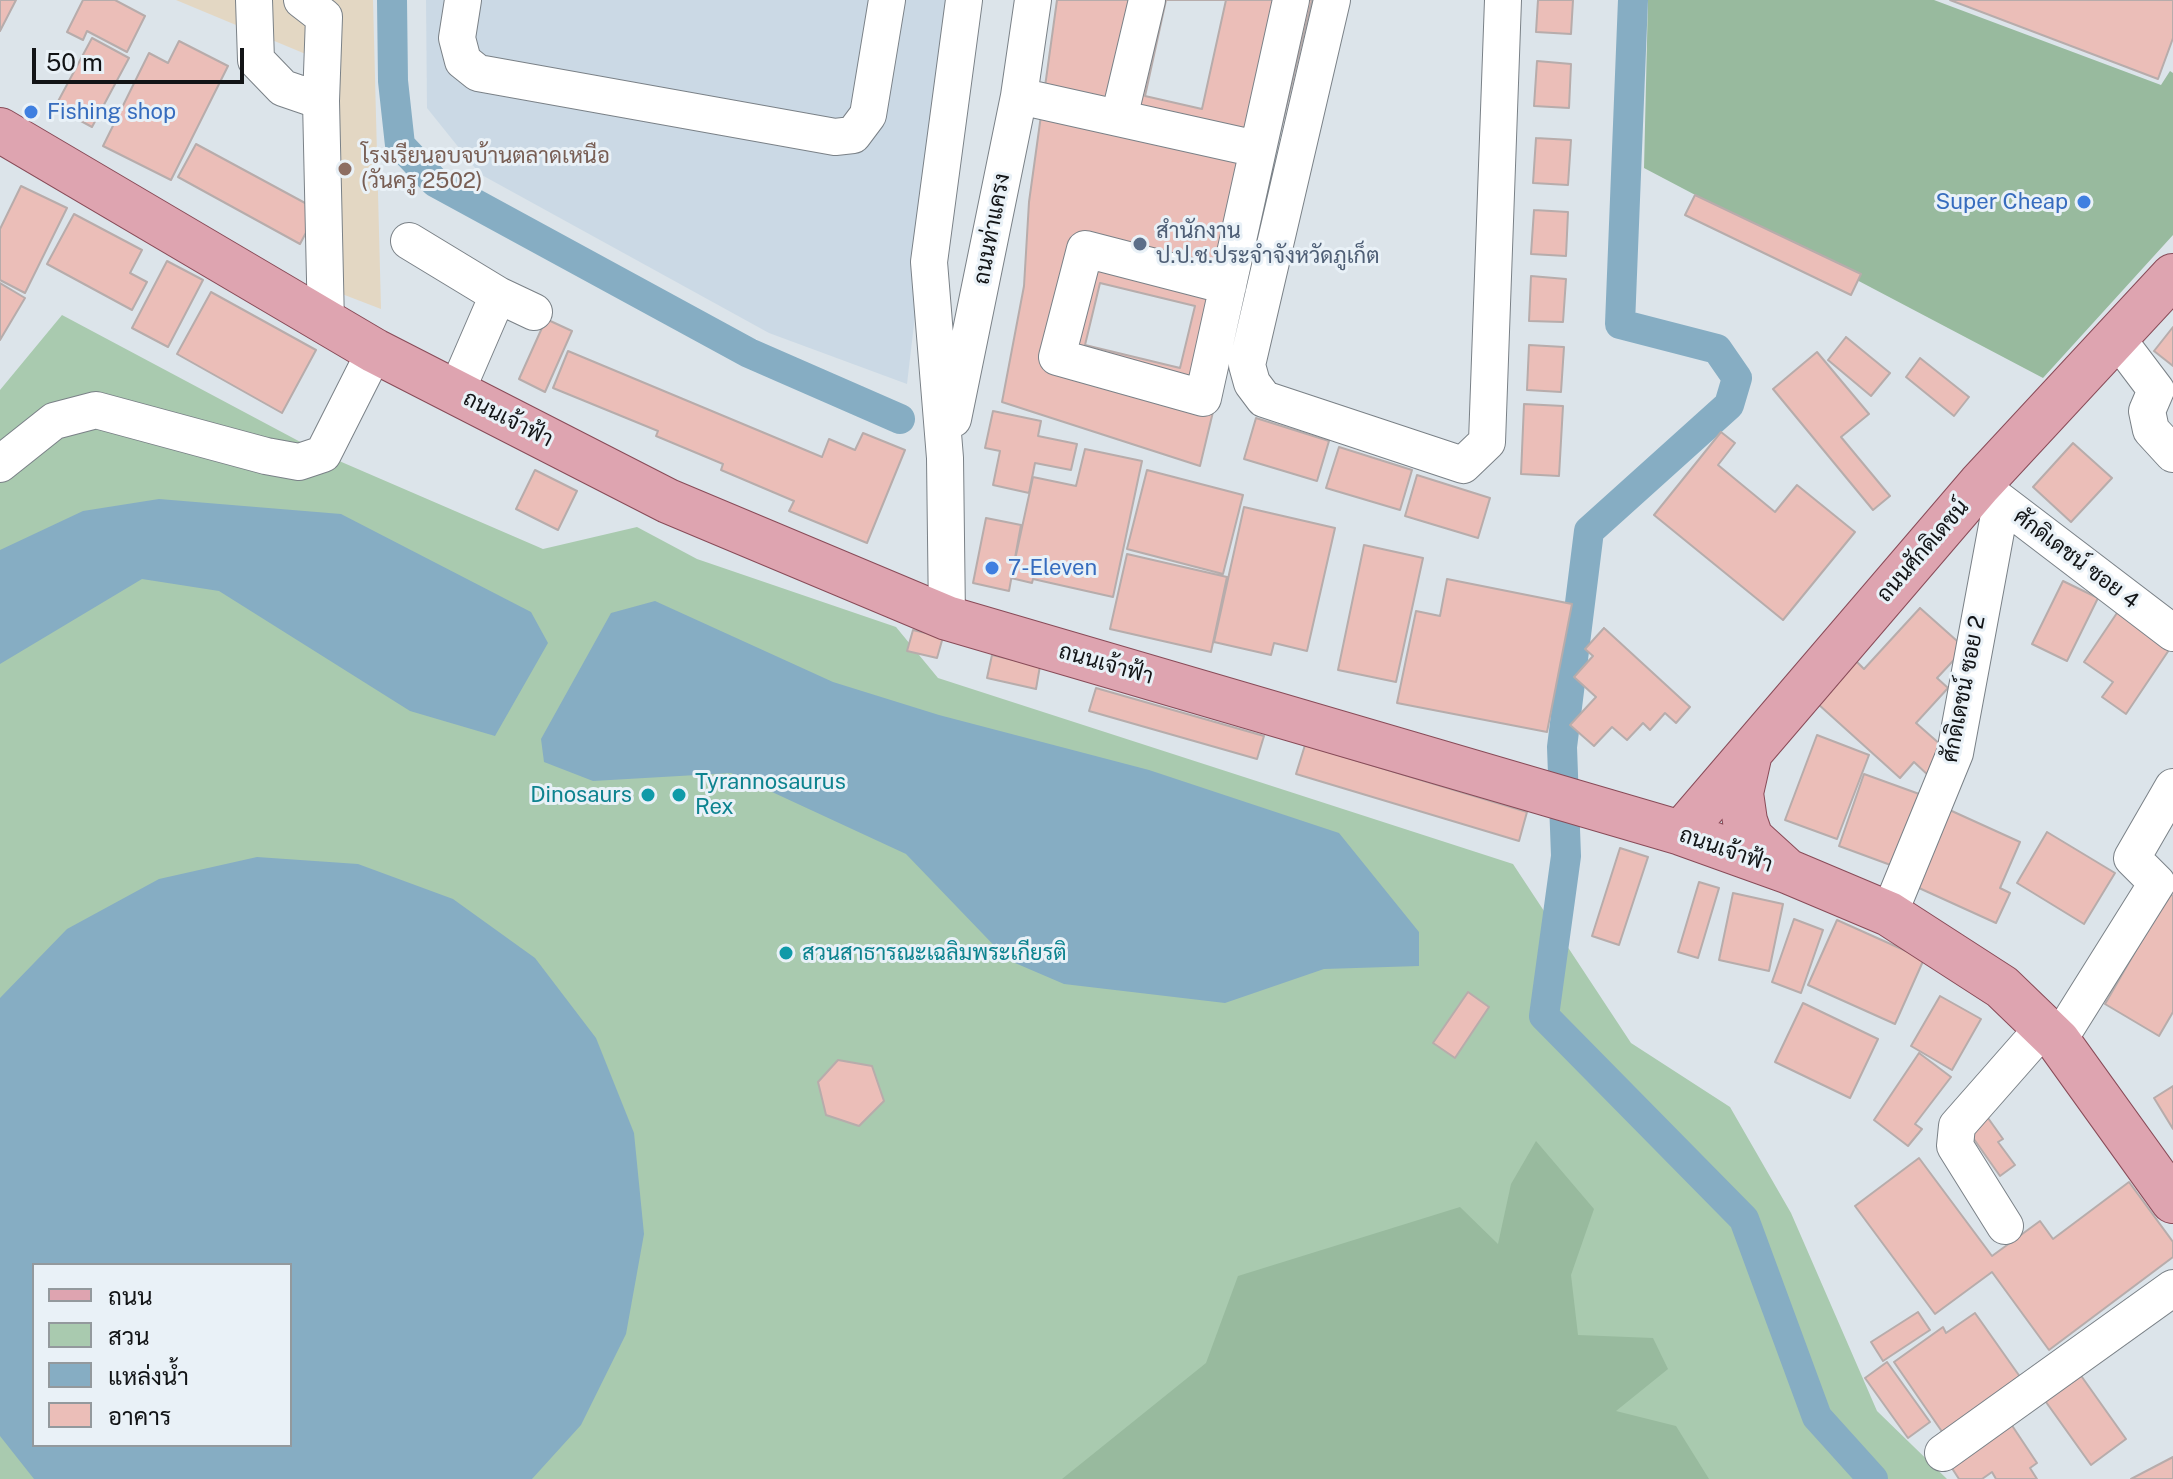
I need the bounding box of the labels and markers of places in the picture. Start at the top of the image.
place label: Fishing shop [47,99,176,125]
marker: Fishing shop [22,103,40,121]
place label: โรงเรียนอบจบ้านตลาดเหนือ (วันครู 2502) [361,143,610,194]
marker: โรงเรียนอบจบ้านตลาดเหนือ (วันครู 2502) [336,160,354,178]
place label: Super Cheap [1935,189,2068,215]
marker: Super Cheap [2075,193,2093,211]
place label: สำนักงาน ป.ป.ช.ประจำจังหวัดภูเก็ต [1156,218,1380,270]
marker: สำนักงาน ป.ป.ช.ประจำจังหวัดภูเก็ต [1131,235,1149,253]
place label: 7-Eleven [1008,555,1097,581]
marker: 7-Eleven [983,559,1001,577]
place label: Tyrannosaurus Rex [695,769,846,820]
place label: Dinosaurs [530,782,632,808]
marker: Dinosaurs [639,786,657,804]
marker: Tyrannosaurus Rex [670,786,688,804]
place label: สวนสาธารณะเฉลิมพระเกียรติ [802,940,1067,966]
marker: สวนสาธารณะเฉลิมพระเกียรติ [777,944,795,962]

